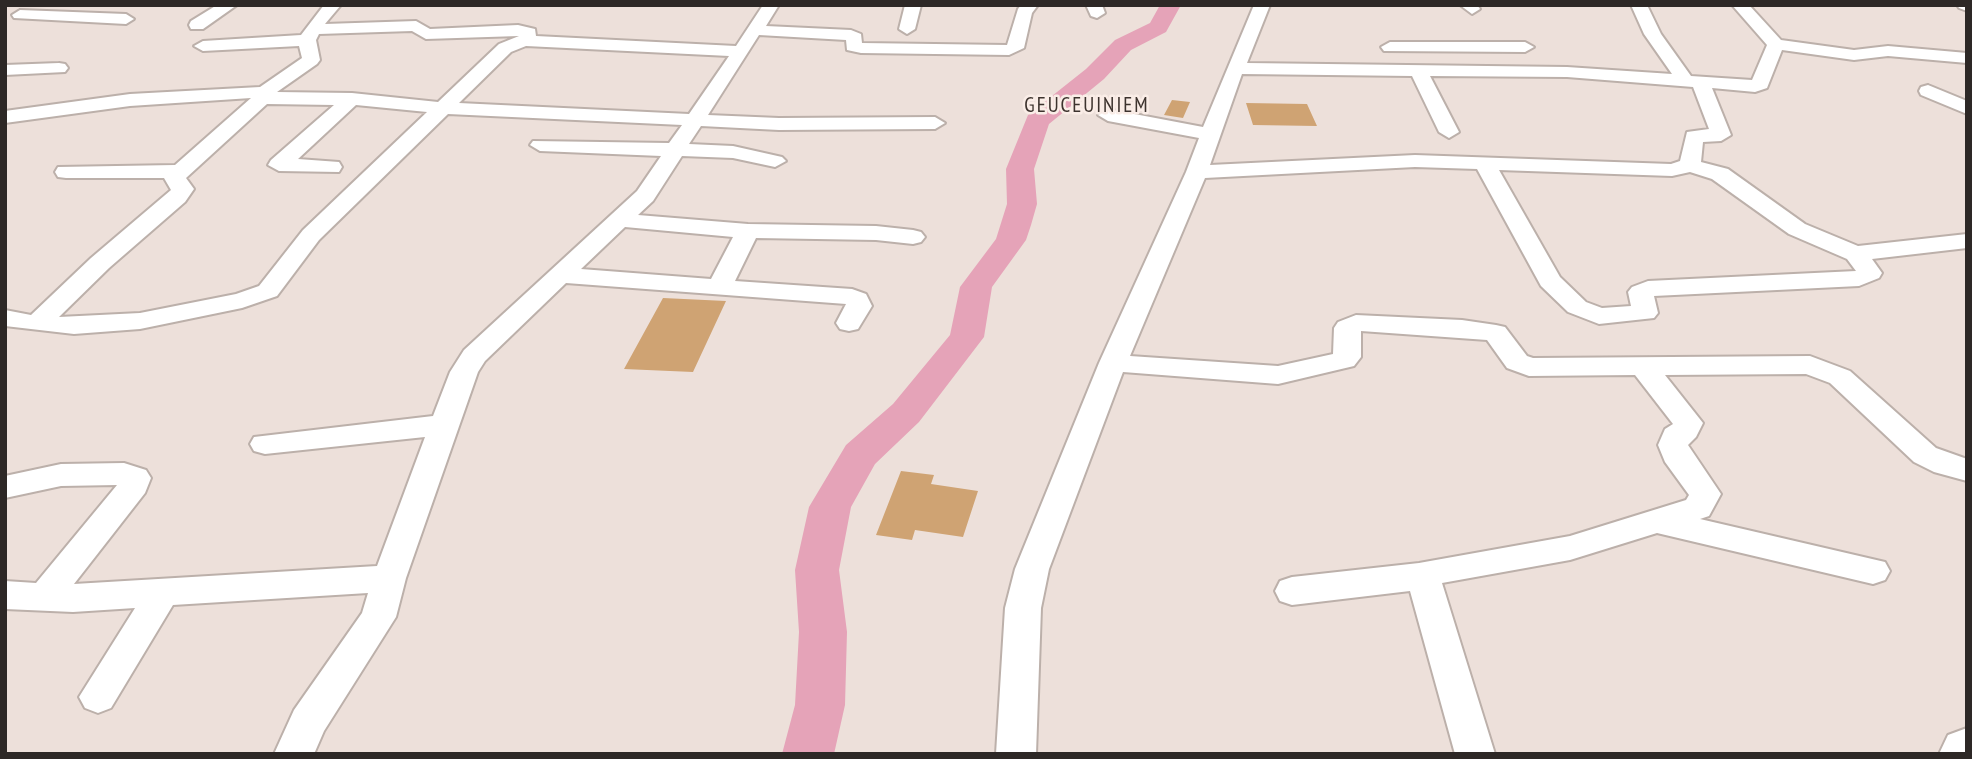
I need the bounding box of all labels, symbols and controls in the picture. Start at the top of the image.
district label: GEUCEUINIEM [1026,93,1148,119]

